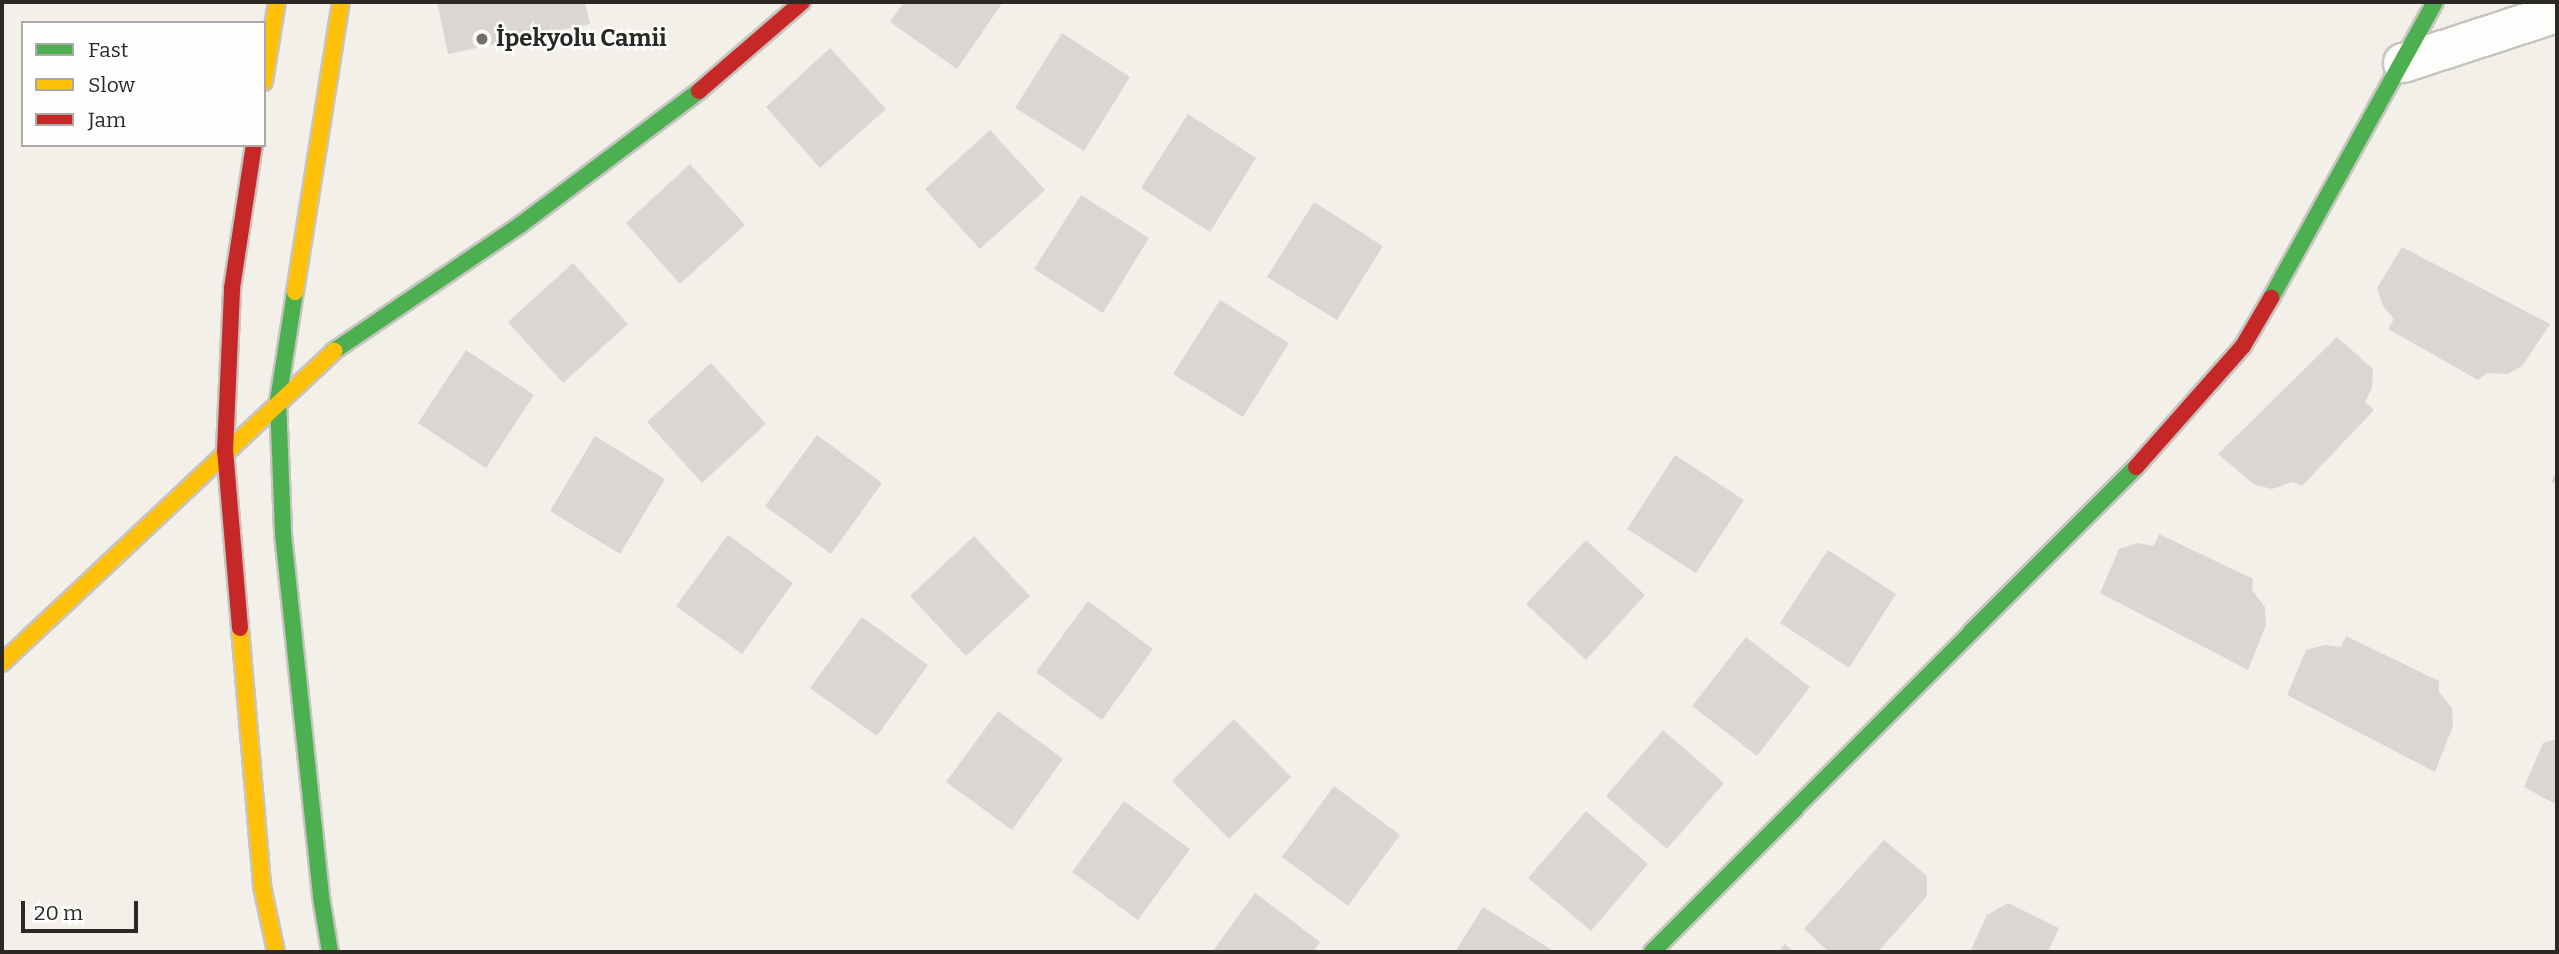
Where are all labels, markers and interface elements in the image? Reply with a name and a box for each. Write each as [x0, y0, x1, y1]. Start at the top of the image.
legend [21, 21, 266, 147]
place label: İpekyolu Camii [496, 25, 667, 53]
marker: İpekyolu Camii [474, 31, 490, 47]
text: Fast [88, 37, 128, 63]
text: Slow [88, 72, 135, 98]
text: Jam [88, 107, 126, 133]
scale bar [24, 888, 142, 932]
text: 20 m [34, 900, 83, 926]

